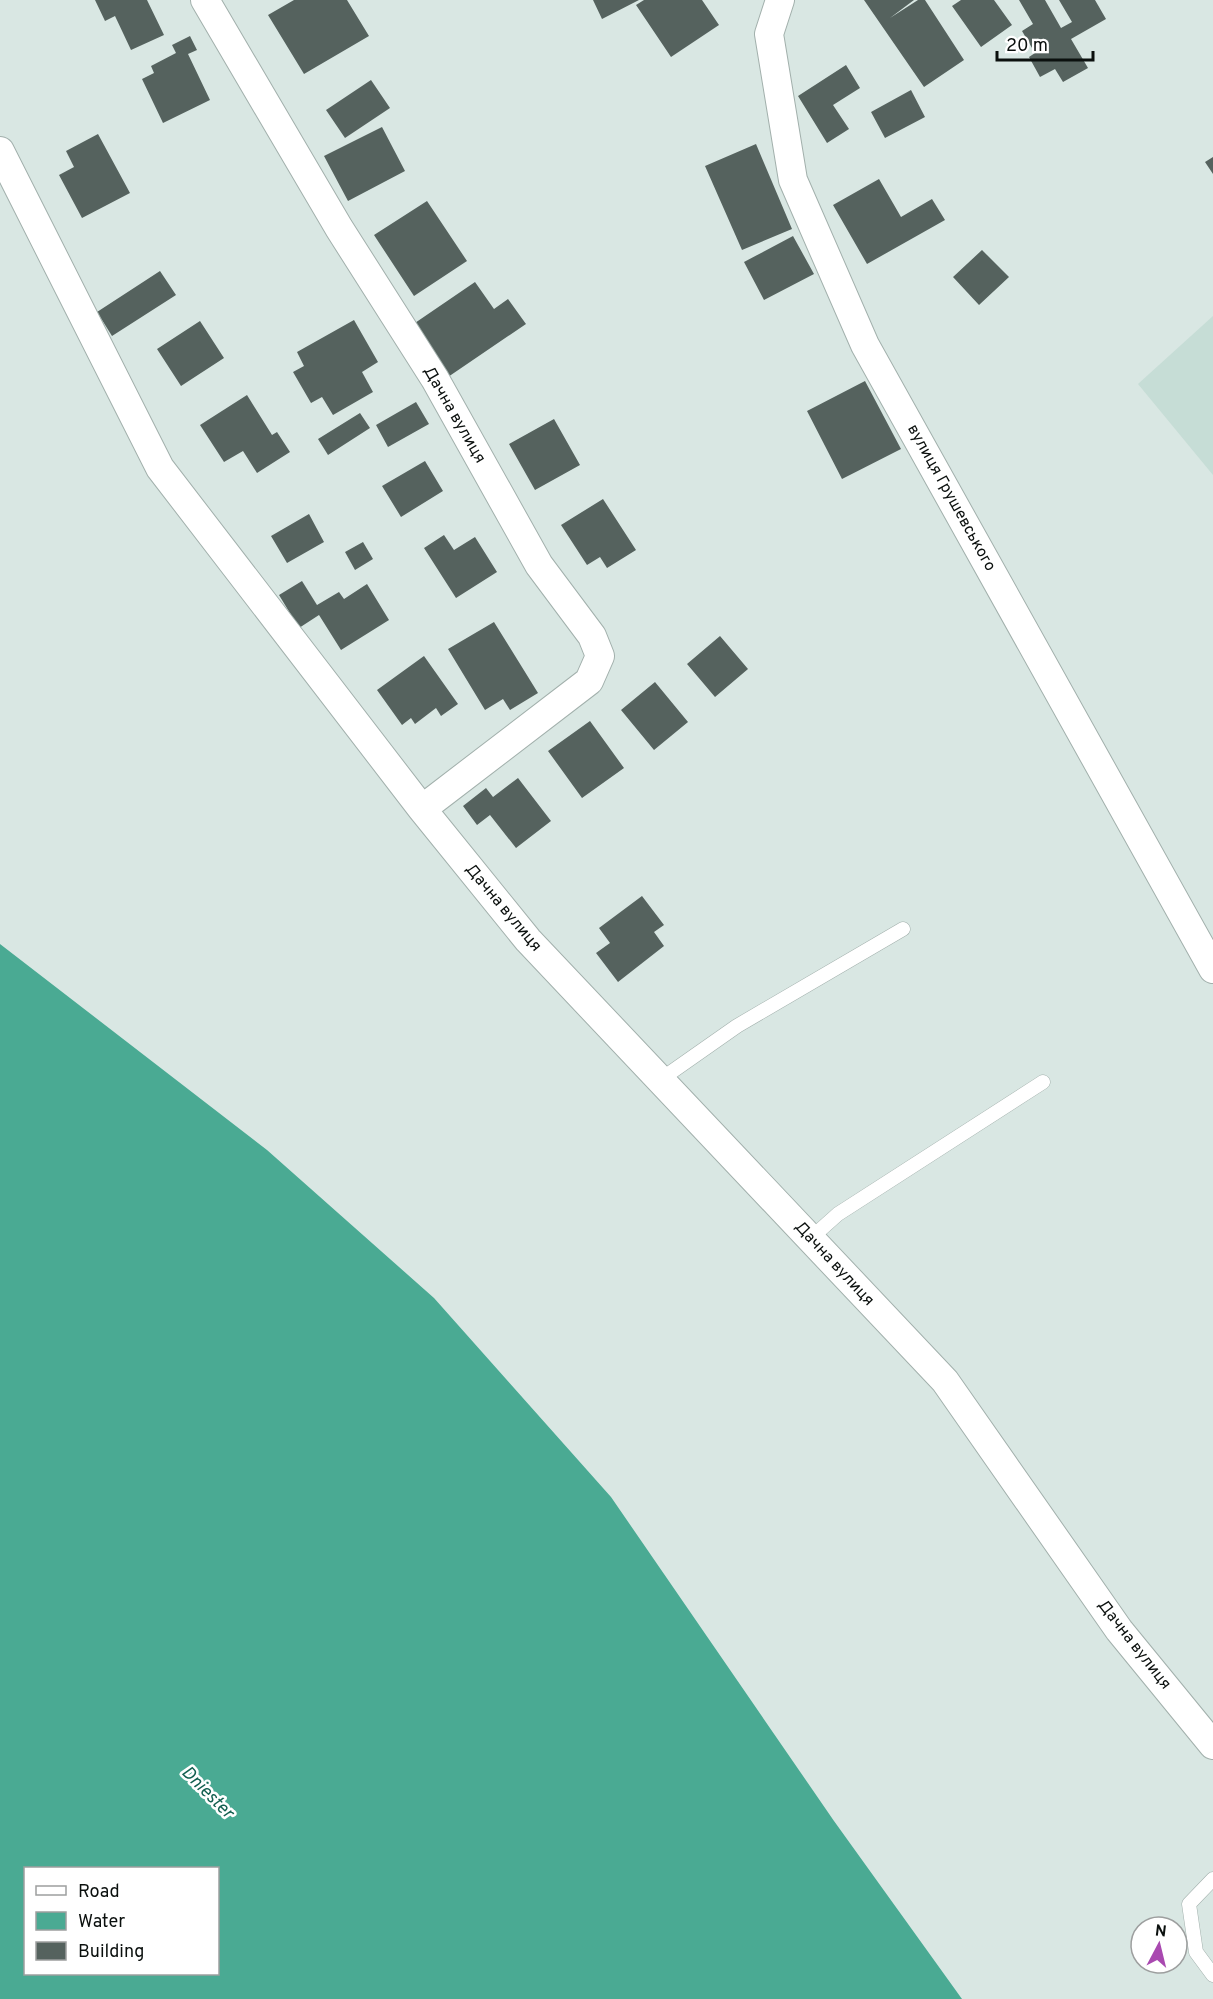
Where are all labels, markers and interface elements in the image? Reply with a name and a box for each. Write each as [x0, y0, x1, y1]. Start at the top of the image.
scale bar [997, 24, 1093, 62]
text: 20 m [1006, 35, 1048, 58]
street label: Дачна вулиця [418, 363, 490, 467]
street label: вулиця Грушевського [902, 421, 1000, 575]
street label: Дачна вулиця [461, 860, 545, 956]
street label: Дачна вулиця [790, 1218, 878, 1310]
street label: Дачна вулиця [1093, 1596, 1175, 1694]
water label: Dniester [176, 1762, 240, 1826]
legend [24, 1867, 219, 1975]
text: Road [78, 1881, 120, 1904]
text: Water [78, 1911, 125, 1934]
north arrow [1129, 1915, 1189, 1975]
text: N [1154, 1921, 1168, 1943]
text: Building [78, 1941, 144, 1964]

